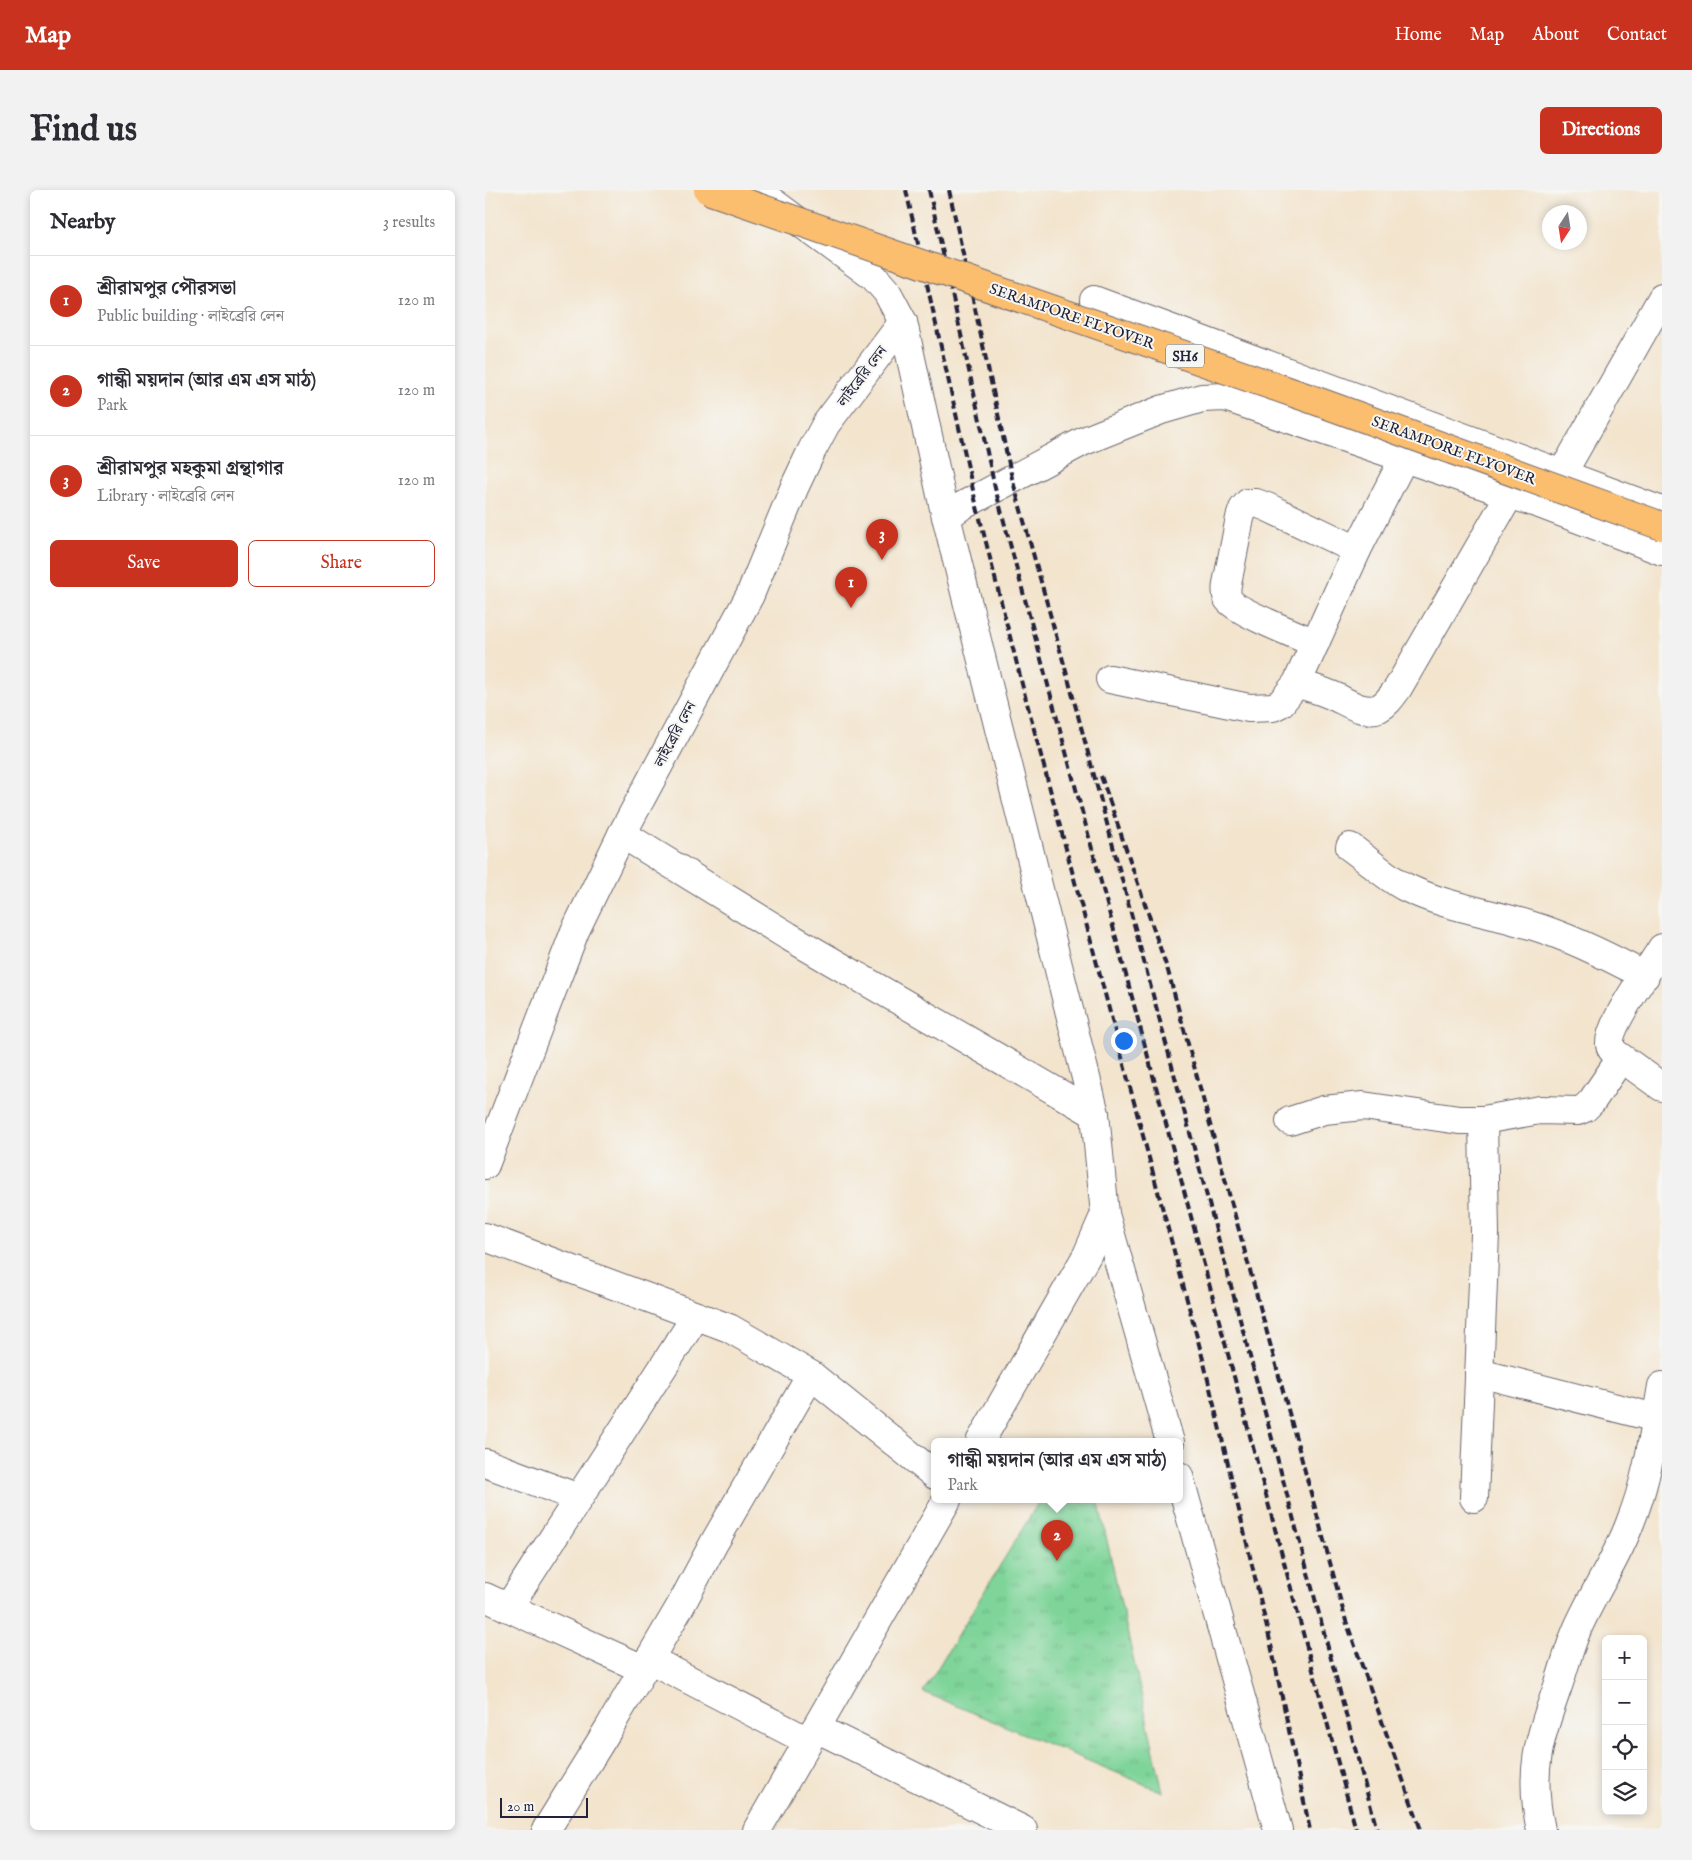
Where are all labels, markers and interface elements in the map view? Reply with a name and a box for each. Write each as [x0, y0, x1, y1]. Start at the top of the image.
text: Map [25, 20, 71, 51]
text: Home [1395, 24, 1442, 47]
text: Map [1470, 24, 1504, 47]
text: About [1532, 24, 1579, 47]
text: Contact [1607, 24, 1667, 47]
button: Directions [1540, 107, 1662, 154]
text: Find us [30, 108, 137, 153]
north arrow [1542, 205, 1587, 250]
text: Nearby [50, 209, 115, 236]
text: 3 results [383, 213, 435, 233]
text: শ্রীরামপুর পৌরসভা [97, 277, 236, 301]
street label: SERAMPORE FLYOVER [987, 279, 1157, 354]
text: 1 [63, 291, 69, 311]
text: 120 m [398, 291, 435, 311]
text: Public building · লাইব্রেরি লেন [97, 307, 284, 327]
street label: লাইব্রেরি লেন [833, 341, 892, 411]
road number: SH6 [1166, 344, 1204, 368]
text: গান্ধী ময়দান (আর এম এস মাঠ) [97, 369, 316, 393]
text: 2 [62, 381, 70, 401]
text: 120 m [398, 381, 435, 401]
text: Park [97, 396, 127, 416]
street label: SERAMPORE FLYOVER [1369, 412, 1539, 489]
text: শ্রীরামপুর মহকুমা গ্ৰন্থাগার [97, 457, 284, 481]
text: 3 [63, 471, 69, 491]
text: 120 m [398, 471, 435, 491]
text: Library · লাইব্রেরি লেন [97, 487, 234, 507]
pin: 3 [866, 519, 898, 560]
button: Save [50, 540, 238, 587]
button: Share [248, 540, 435, 587]
pin: 1 [835, 567, 867, 608]
street label: লাইব্রেরি লেন [650, 697, 701, 771]
your location [1111, 1028, 1137, 1054]
popup [931, 1438, 1183, 1503]
text: গান্ধী ময়দান (আর এম এস মাঠ) [947, 1449, 1167, 1473]
text: Park [947, 1476, 978, 1496]
pin: 2 [1041, 1520, 1073, 1561]
map controls [1602, 1635, 1647, 1815]
button: + [1602, 1635, 1647, 1680]
button: − [1602, 1680, 1647, 1725]
button: locate [1602, 1725, 1647, 1770]
button: layers [1602, 1770, 1647, 1815]
scale bar [500, 1795, 587, 1818]
text: 20 m [507, 1798, 534, 1816]

